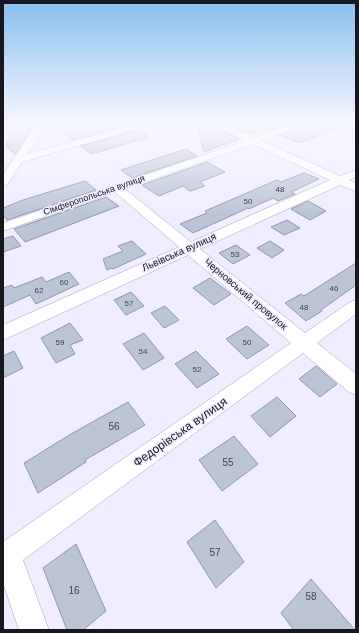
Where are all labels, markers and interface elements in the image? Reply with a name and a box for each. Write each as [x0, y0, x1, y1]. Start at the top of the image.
street label: Сімферопольська вулиця [42, 173, 146, 217]
house number: 48 [276, 185, 285, 194]
house number: 50 [244, 197, 253, 206]
street label: Львівська вулиця [140, 231, 218, 273]
house number: 53 [231, 250, 240, 259]
street label: Черновський провулок [202, 256, 290, 332]
house number: 60 [60, 278, 69, 287]
house number: 46 [330, 284, 339, 293]
house number: 62 [35, 286, 44, 295]
house number: 57 [125, 299, 134, 308]
house number: 48 [300, 303, 309, 312]
house number: 59 [56, 338, 65, 347]
house number: 50 [243, 338, 252, 347]
house number: 54 [139, 347, 148, 356]
house number: 52 [193, 365, 202, 374]
street label: Федорівська вулиця [130, 394, 230, 470]
house number: 56 [108, 421, 120, 432]
house number: 55 [222, 457, 234, 468]
house number: 57 [209, 547, 221, 558]
house number: 16 [68, 585, 80, 596]
house number: 58 [305, 591, 317, 602]

